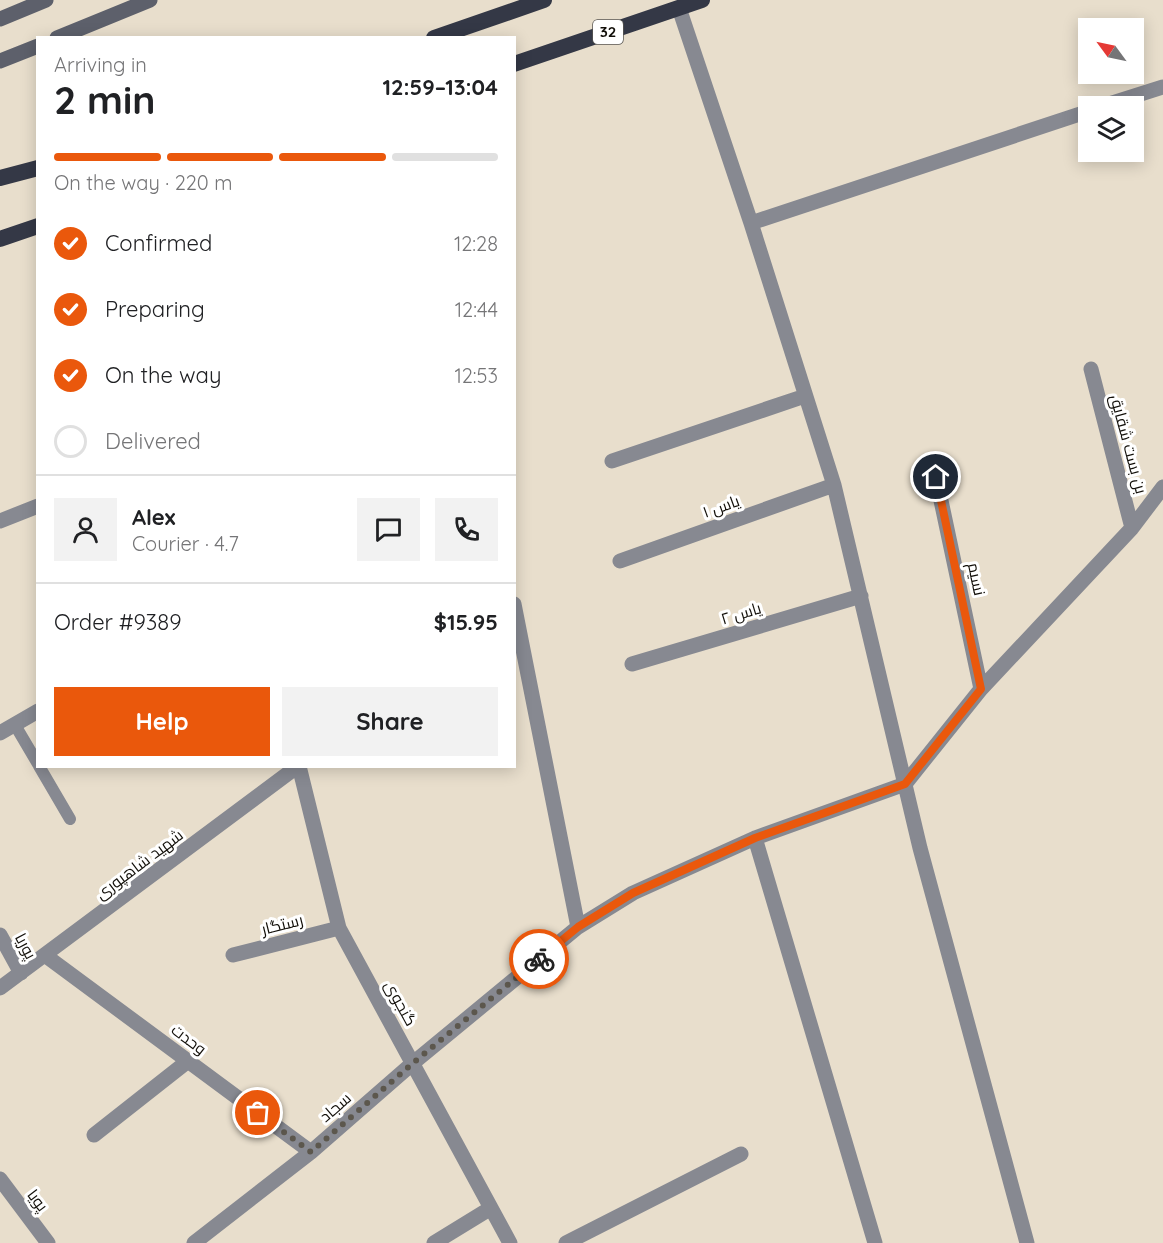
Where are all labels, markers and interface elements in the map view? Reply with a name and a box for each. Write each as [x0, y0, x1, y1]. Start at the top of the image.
north arrow [1078, 18, 1144, 84]
map controls [1078, 18, 1144, 162]
road number: 32 [593, 20, 623, 44]
text: Arriving in [54, 52, 147, 77]
text: 12:59–13:04 [382, 73, 498, 101]
text: 2 min [54, 75, 156, 124]
button: layers [1078, 96, 1144, 162]
text: On the way · 220 m [54, 170, 232, 195]
icon: check [54, 227, 87, 260]
text: Confirmed [105, 229, 212, 257]
text: 12:28 [454, 231, 498, 256]
icon: check [54, 293, 87, 326]
text: Preparing [105, 295, 205, 323]
text: 12:44 [455, 297, 498, 322]
icon: check [54, 359, 87, 392]
text: On the way [105, 361, 221, 389]
text: 12:53 [454, 363, 498, 388]
street label: بن بست شقایق [1105, 392, 1152, 496]
text: Delivered [105, 427, 201, 455]
pin [910, 451, 961, 502]
icon: home [919, 460, 952, 493]
street label: یاس ۱ [700, 490, 743, 523]
button: person [54, 498, 117, 561]
button: chat [357, 498, 420, 561]
button: phone [435, 498, 498, 561]
text: Alex [132, 503, 175, 531]
text: Courier · 4.7 [132, 531, 239, 556]
street label: نسیم [962, 561, 990, 598]
street label: یاس ۲ [718, 597, 765, 630]
text: Order #9389 [54, 608, 181, 636]
text: $15.95 [434, 608, 498, 636]
button: Help [54, 687, 270, 756]
button: Share [282, 687, 498, 756]
street label: شهید شاهپوری [91, 825, 187, 904]
street label: رستگار [258, 909, 305, 939]
courier [509, 929, 569, 989]
street label: پوریا [9, 930, 41, 964]
icon: bike [523, 943, 556, 976]
street label: گنجوی [380, 977, 422, 1030]
street label: وحدت [167, 1019, 211, 1059]
pin [232, 1087, 283, 1138]
street label: سجاد [315, 1088, 355, 1126]
icon: bag [241, 1096, 274, 1129]
street label: پویا [22, 1185, 53, 1217]

